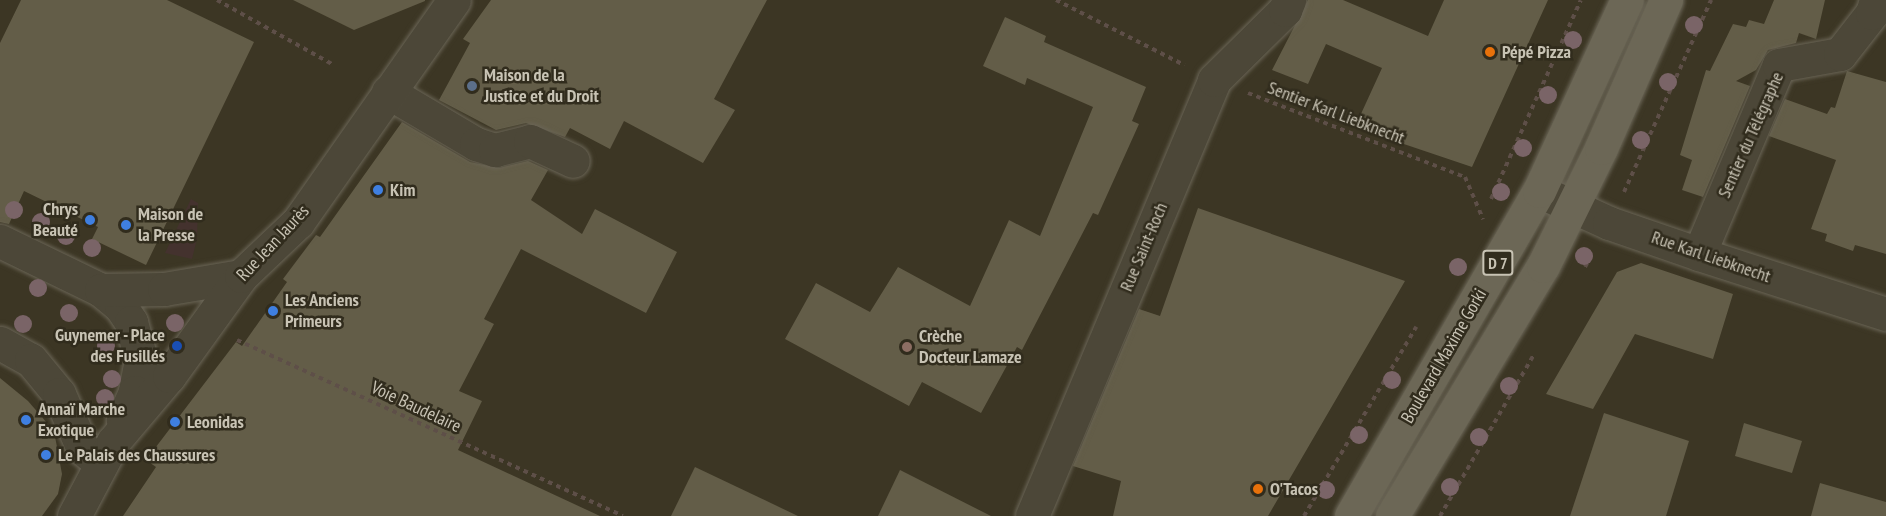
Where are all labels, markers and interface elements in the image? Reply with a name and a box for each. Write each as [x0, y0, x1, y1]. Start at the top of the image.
place label: Pépé Pizza [1502, 41, 1571, 63]
marker: Pépé Pizza [1483, 45, 1497, 59]
place label: Maison de la Justice et du Droit [484, 65, 599, 107]
street label: Sentier du Télégraphe [1713, 68, 1789, 202]
street label: Sentier Karl Liebknecht [1265, 77, 1407, 149]
marker: Maison de la Justice et du Droit [465, 79, 479, 93]
place label: Kim [390, 179, 415, 201]
marker: Kim [371, 183, 385, 197]
place label: Chrys Beauté [33, 199, 78, 242]
street label: Rue Saint-Roch [1116, 199, 1172, 295]
street label: Rue Jean Jaurès [232, 200, 314, 286]
place label: Maison de la Presse [138, 204, 203, 246]
marker: Chrys Beauté [83, 213, 97, 227]
marker: Maison de la Presse [119, 218, 133, 232]
street label: Rue Karl Liebknecht [1649, 227, 1773, 287]
road number: D 7 [1482, 250, 1514, 276]
street label: Boulevard Maxime Gorki [1397, 285, 1491, 427]
place label: Les Anciens Primeurs [285, 290, 359, 332]
marker: Les Anciens Primeurs [266, 304, 280, 318]
place label: Guynemer - Place des Fusillés [53, 325, 165, 368]
place label: Crèche Docteur Lamaze [919, 326, 1022, 368]
marker: Guynemer - Place des Fusillés [170, 339, 184, 353]
marker: Crèche Docteur Lamaze [900, 340, 914, 354]
street label: Voie Baudelaire [368, 377, 464, 437]
place label: Annaï Marche Exotique [38, 399, 125, 442]
place label: Leonidas [187, 411, 244, 433]
marker: Annaï Marche Exotique [19, 413, 33, 427]
marker: Leonidas [168, 415, 182, 429]
place label: Le Palais des Chaussures [58, 444, 215, 466]
marker: Le Palais des Chaussures [39, 448, 53, 462]
place label: O'Tacos [1270, 478, 1318, 500]
marker: O'Tacos [1251, 482, 1265, 496]

